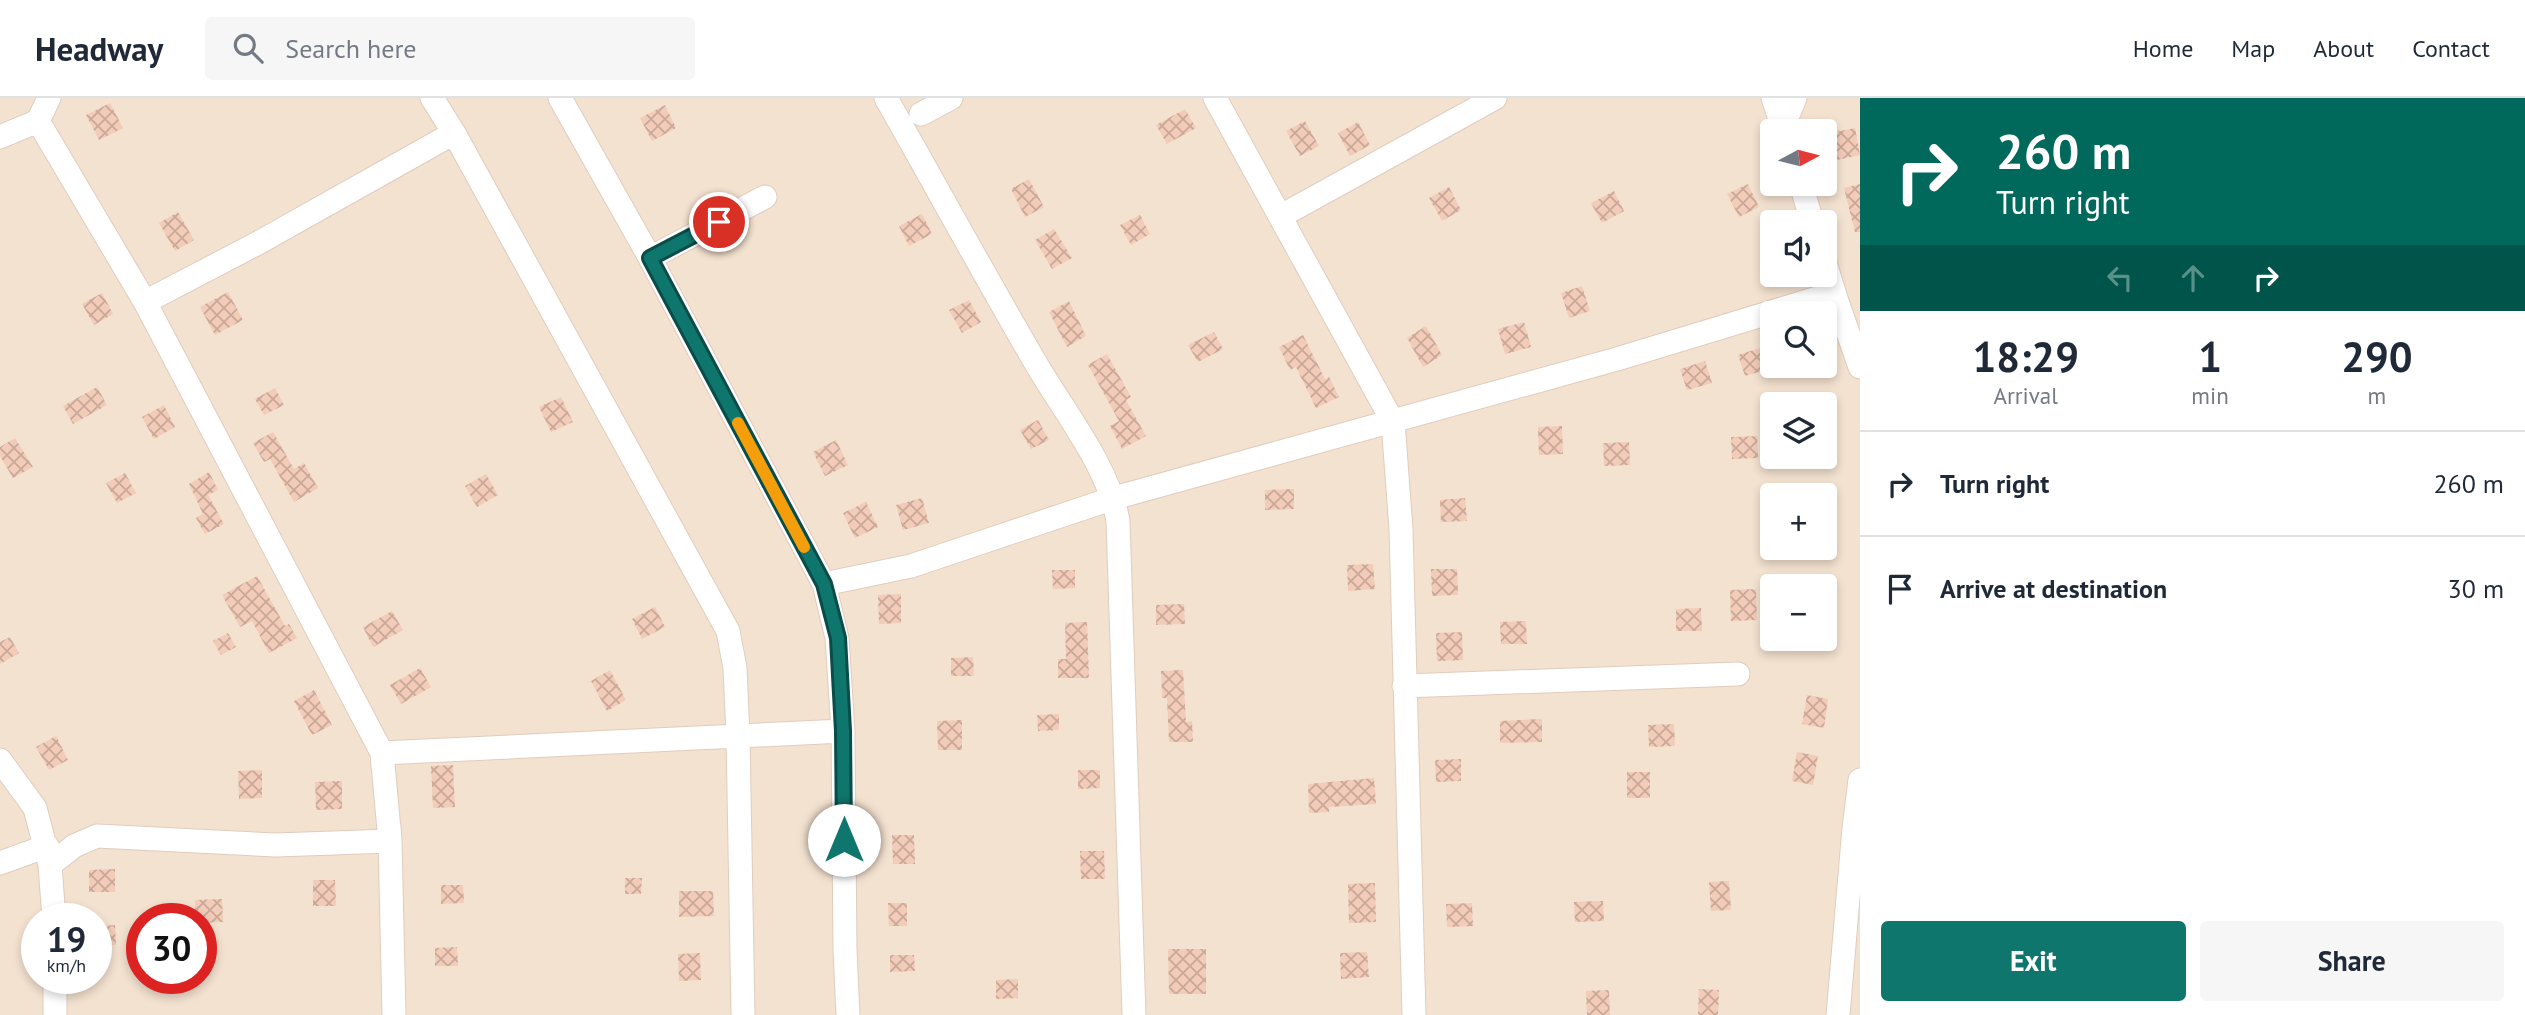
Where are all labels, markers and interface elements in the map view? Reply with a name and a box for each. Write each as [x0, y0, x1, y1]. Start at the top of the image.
search box [205, 17, 695, 80]
text: Headway [35, 27, 163, 70]
icon: search [229, 29, 267, 67]
text: Search here [285, 32, 416, 65]
text: Home [2133, 33, 2193, 64]
text: Map [2231, 33, 2275, 64]
text: About [2313, 33, 2374, 64]
text: Contact [2412, 33, 2490, 64]
north arrow [1760, 119, 1838, 196]
map controls [1760, 119, 1837, 651]
text: 260 m [1996, 119, 2131, 183]
icon: right [1881, 126, 1972, 217]
text: Turn right [1996, 181, 2130, 223]
pin [689, 192, 749, 252]
icon: arrive [700, 203, 738, 241]
button: sound [1760, 210, 1837, 287]
icon: left [2101, 259, 2139, 297]
icon: ahead [2174, 259, 2212, 297]
icon: right [2247, 259, 2285, 297]
button: search [1760, 301, 1837, 378]
text: 18:29 [1972, 329, 2079, 384]
text: 1 [2198, 329, 2222, 384]
text: 290 [2341, 329, 2413, 384]
text: Arrival [1993, 381, 2058, 410]
text: min [2191, 381, 2229, 410]
text: m [2368, 381, 2386, 410]
button: layers [1760, 392, 1837, 469]
icon: right [1881, 465, 1919, 503]
text: Turn right [1940, 467, 2049, 500]
text: 260 m [2433, 467, 2504, 500]
button: + [1760, 483, 1837, 560]
icon: arrive [1881, 570, 1919, 608]
text: Arrive at destination [1940, 572, 2167, 605]
text: 30 m [2448, 572, 2504, 605]
button: − [1760, 574, 1837, 651]
position arrow [807, 803, 881, 877]
speed limit sign: 30 [126, 903, 217, 994]
text: 19 [47, 916, 86, 962]
button: Exit [1881, 921, 2186, 1001]
button: Share [2200, 921, 2504, 1001]
text: km/h [47, 954, 86, 977]

